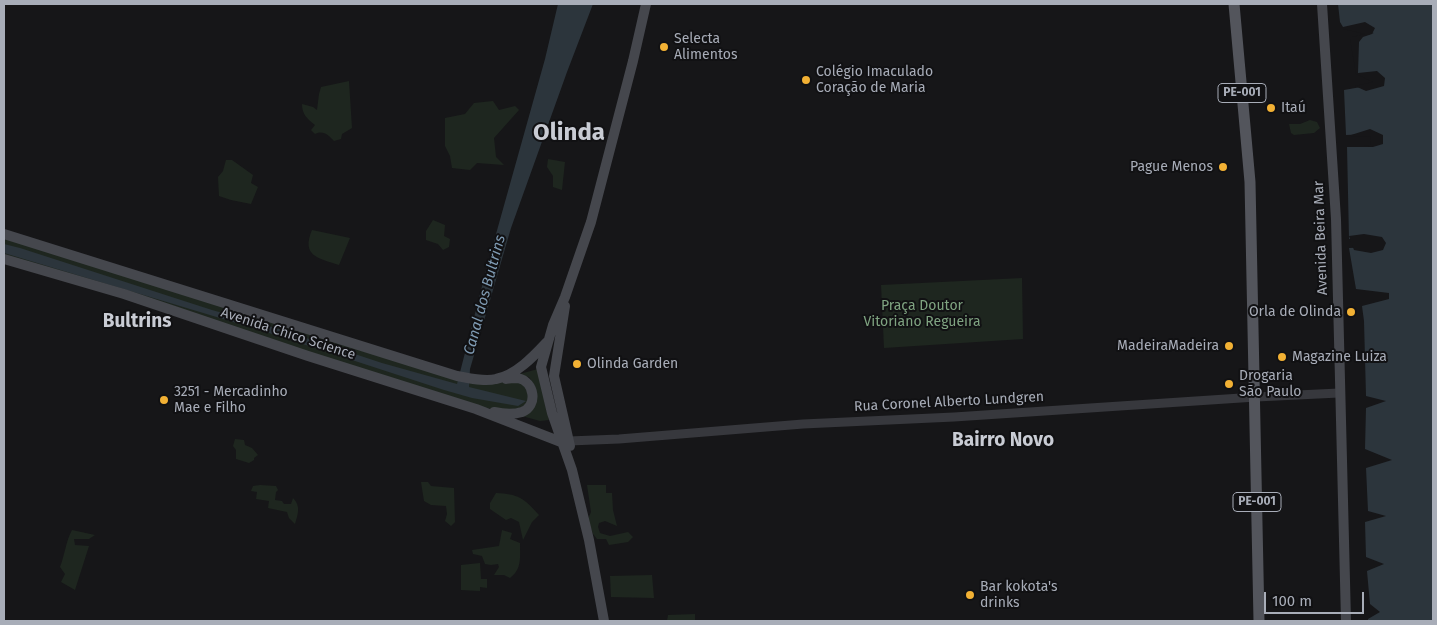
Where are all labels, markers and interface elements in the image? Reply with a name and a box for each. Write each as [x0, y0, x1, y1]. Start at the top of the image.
place label: Selecta Alimentos [674, 31, 737, 64]
marker: Selecta Alimentos [658, 41, 670, 53]
place label: Colégio Imaculado Coração de Maria [816, 64, 933, 96]
marker: Colégio Imaculado Coração de Maria [800, 74, 812, 86]
road number: PE-001 [1218, 84, 1266, 102]
place label: Itaú [1281, 100, 1306, 116]
marker: Itaú [1265, 102, 1277, 114]
district label: Olinda [533, 119, 605, 147]
place label: Pague Menos [1130, 159, 1213, 175]
marker: Pague Menos [1217, 161, 1229, 173]
street label: Avenida Beira Mar [1311, 180, 1331, 296]
water label: Canal dos Bultrins [460, 233, 510, 357]
park label: Praça Doutor Vitoriano Regueira [863, 298, 981, 331]
street label: Avenida Chico Science [219, 304, 357, 364]
place label: Orla de Olinda [1249, 304, 1341, 320]
marker: Orla de Olinda [1345, 306, 1357, 318]
district label: Bultrins [103, 311, 171, 333]
place label: MadeiraMadeira [1117, 338, 1219, 354]
marker: MadeiraMadeira [1223, 340, 1235, 352]
place label: Magazine Luiza [1292, 349, 1387, 365]
marker: Magazine Luiza [1276, 351, 1288, 363]
place label: Olinda Garden [587, 356, 678, 372]
marker: Olinda Garden [571, 358, 583, 370]
place label: Drogaria São Paulo [1239, 368, 1301, 401]
marker: Drogaria São Paulo [1223, 378, 1235, 390]
place label: 3251 - Mercadinho Mae e Filho [174, 384, 288, 417]
street label: Rua Coronel Alberto Lundgren [854, 389, 1044, 415]
marker: 3251 - Mercadinho Mae e Filho [158, 394, 170, 406]
district label: Bairro Novo [952, 430, 1054, 452]
road number: PE-001 [1233, 492, 1281, 512]
place label: Bar kokota's drinks [980, 579, 1058, 612]
scale bar [1267, 582, 1367, 614]
marker: Bar kokota's drinks [964, 589, 976, 601]
text: 100 m [1272, 592, 1312, 610]

